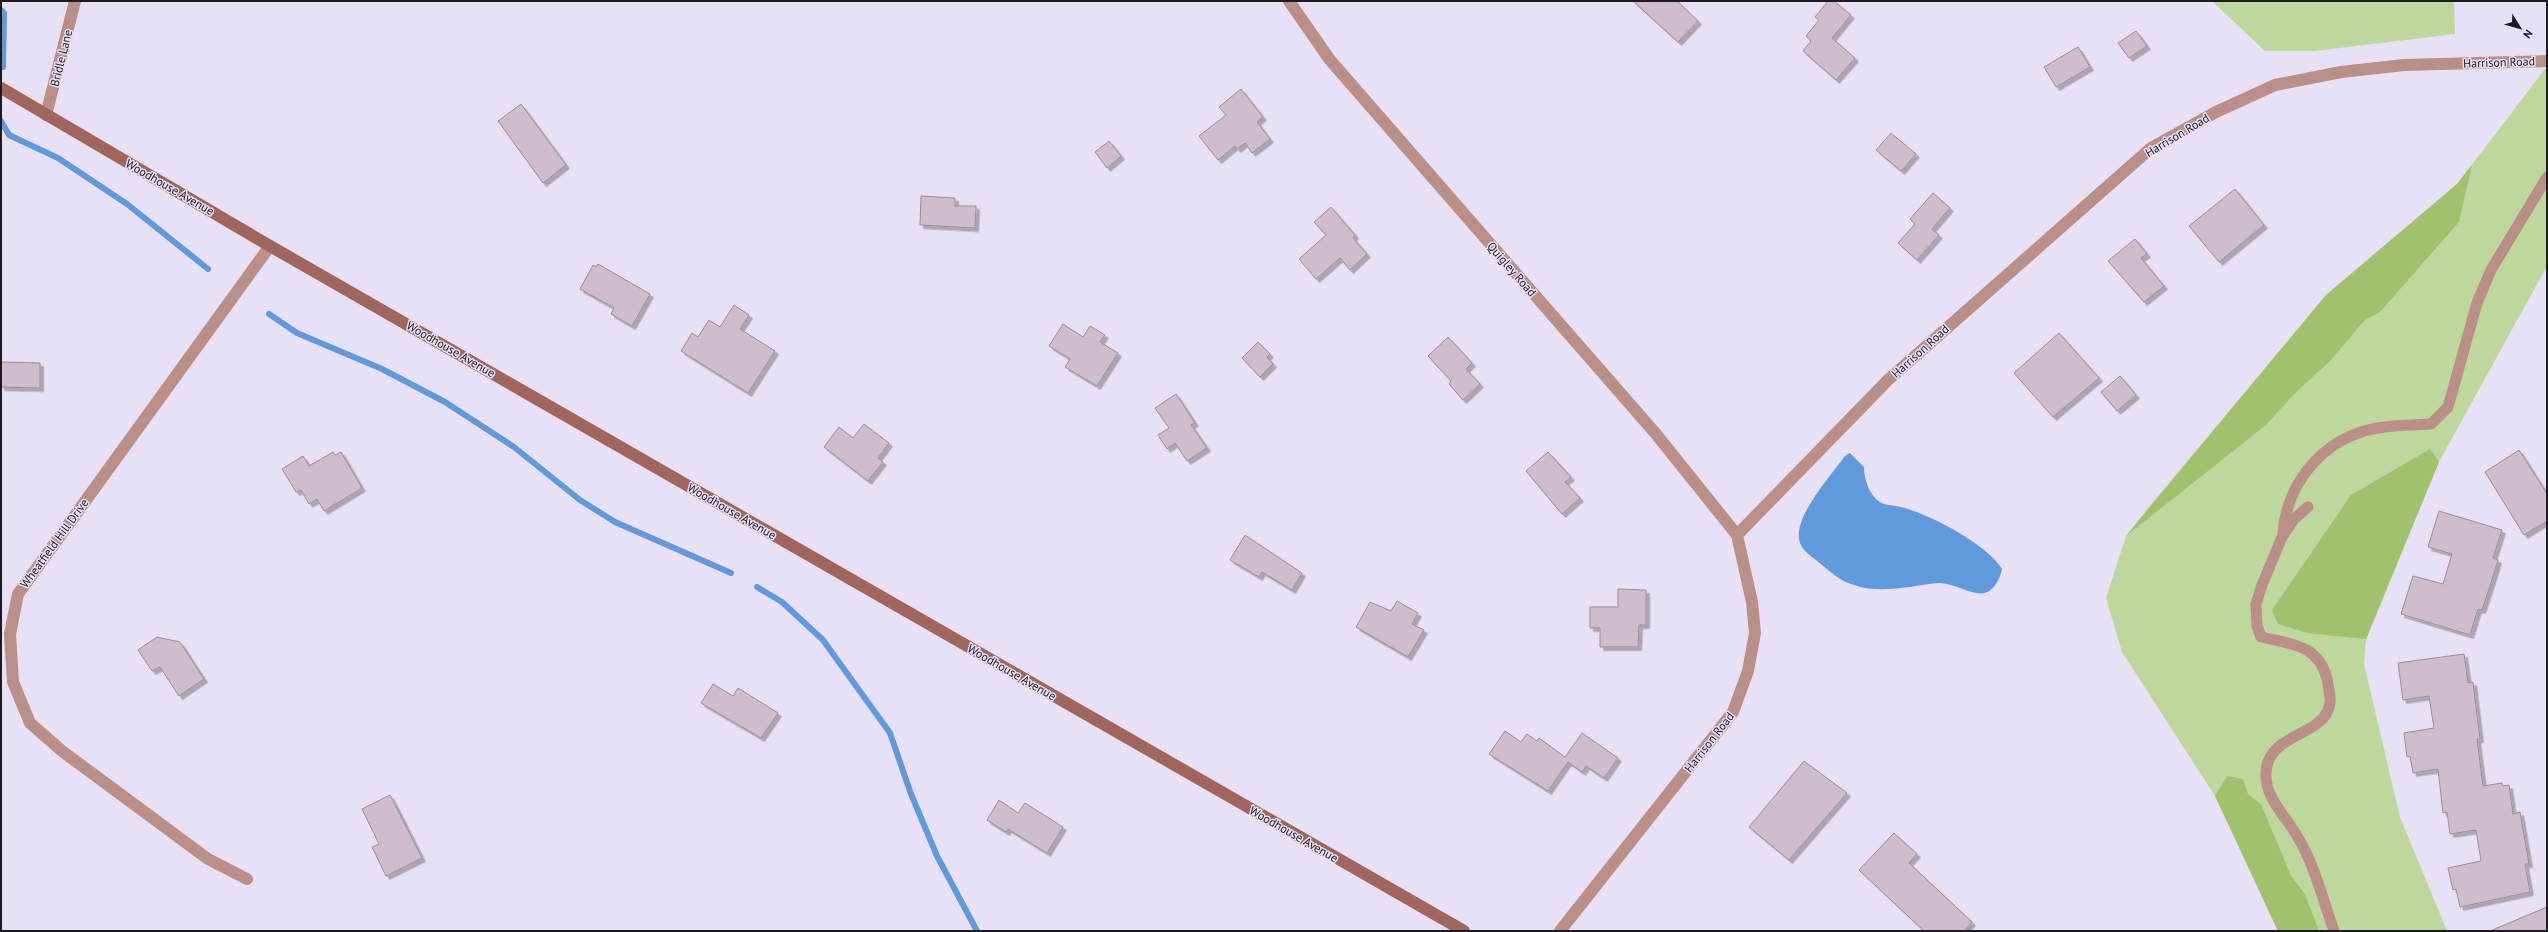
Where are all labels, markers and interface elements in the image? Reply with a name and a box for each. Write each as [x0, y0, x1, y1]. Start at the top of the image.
north arrow [2500, 8, 2540, 48]
text: N [2520, 27, 2536, 41]
street label: Bridle Lane [47, 28, 75, 88]
street label: Harrison Road [2463, 53, 2535, 71]
street label: Harrison Road [2142, 110, 2212, 160]
street label: Woodhouse Avenue [123, 156, 217, 218]
street label: Quigley Road [1484, 239, 1540, 299]
street label: Woodhouse Avenue [404, 318, 498, 380]
street label: Harrison Road [1888, 321, 1952, 381]
street label: Woodhouse Avenue [685, 480, 779, 542]
street label: Wheatfield Hill Drive [17, 495, 91, 591]
street label: Woodhouse Avenue [965, 641, 1059, 703]
street label: Harrison Road [1681, 709, 1737, 775]
street label: Woodhouse Avenue [1247, 803, 1341, 865]

